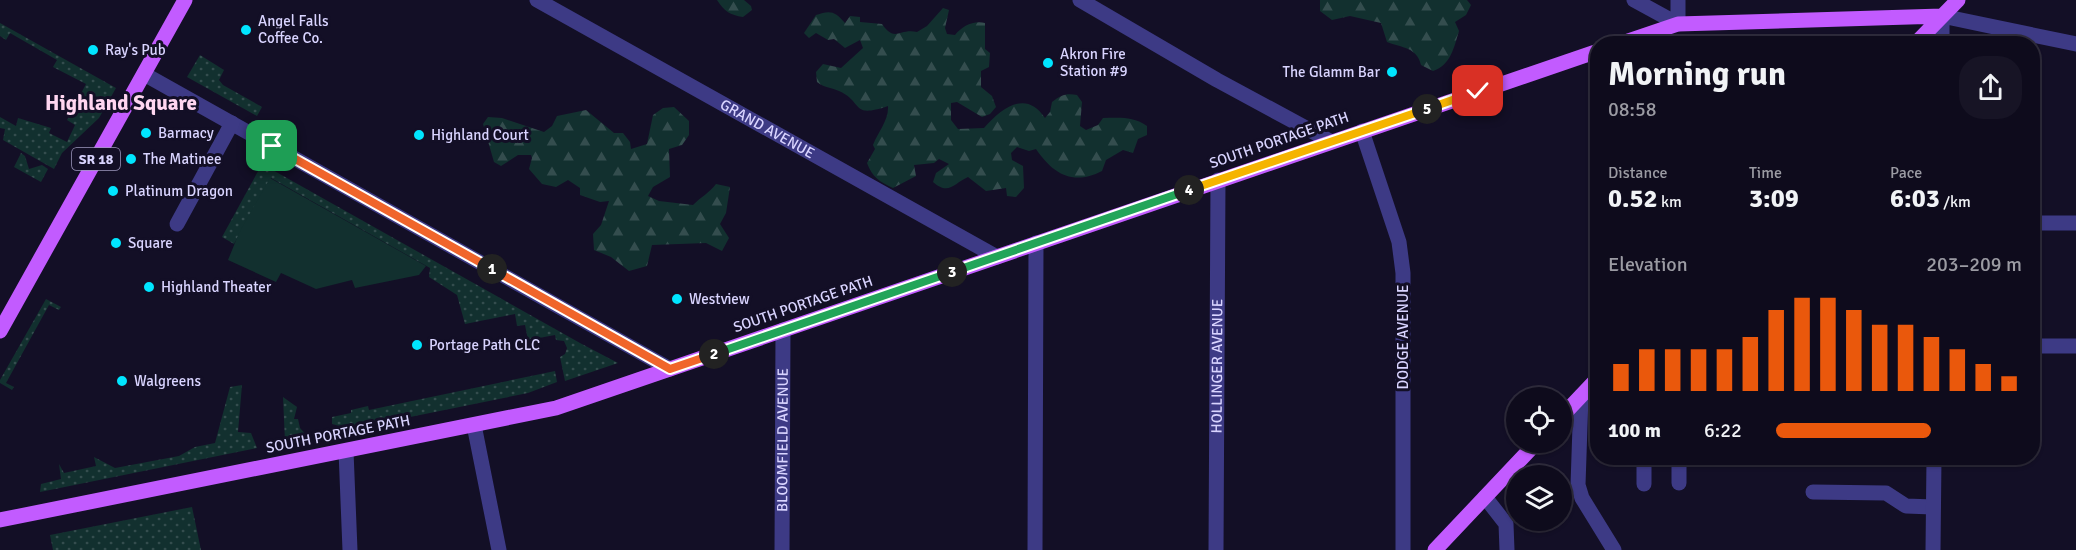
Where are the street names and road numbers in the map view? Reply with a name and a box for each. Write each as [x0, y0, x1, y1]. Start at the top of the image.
street label: GRAND AVENUE [717, 95, 818, 162]
street label: SOUTH PORTAGE PATH [1207, 108, 1351, 172]
road number: SR 18 [72, 148, 120, 170]
street label: SOUTH PORTAGE PATH [731, 272, 875, 336]
street label: DODGE AVENUE [1394, 285, 1412, 389]
street label: HOLLINGER AVENUE [1208, 299, 1226, 433]
street label: BLOOMFIELD AVENUE [773, 368, 792, 512]
street label: SOUTH PORTAGE PATH [264, 411, 412, 457]

